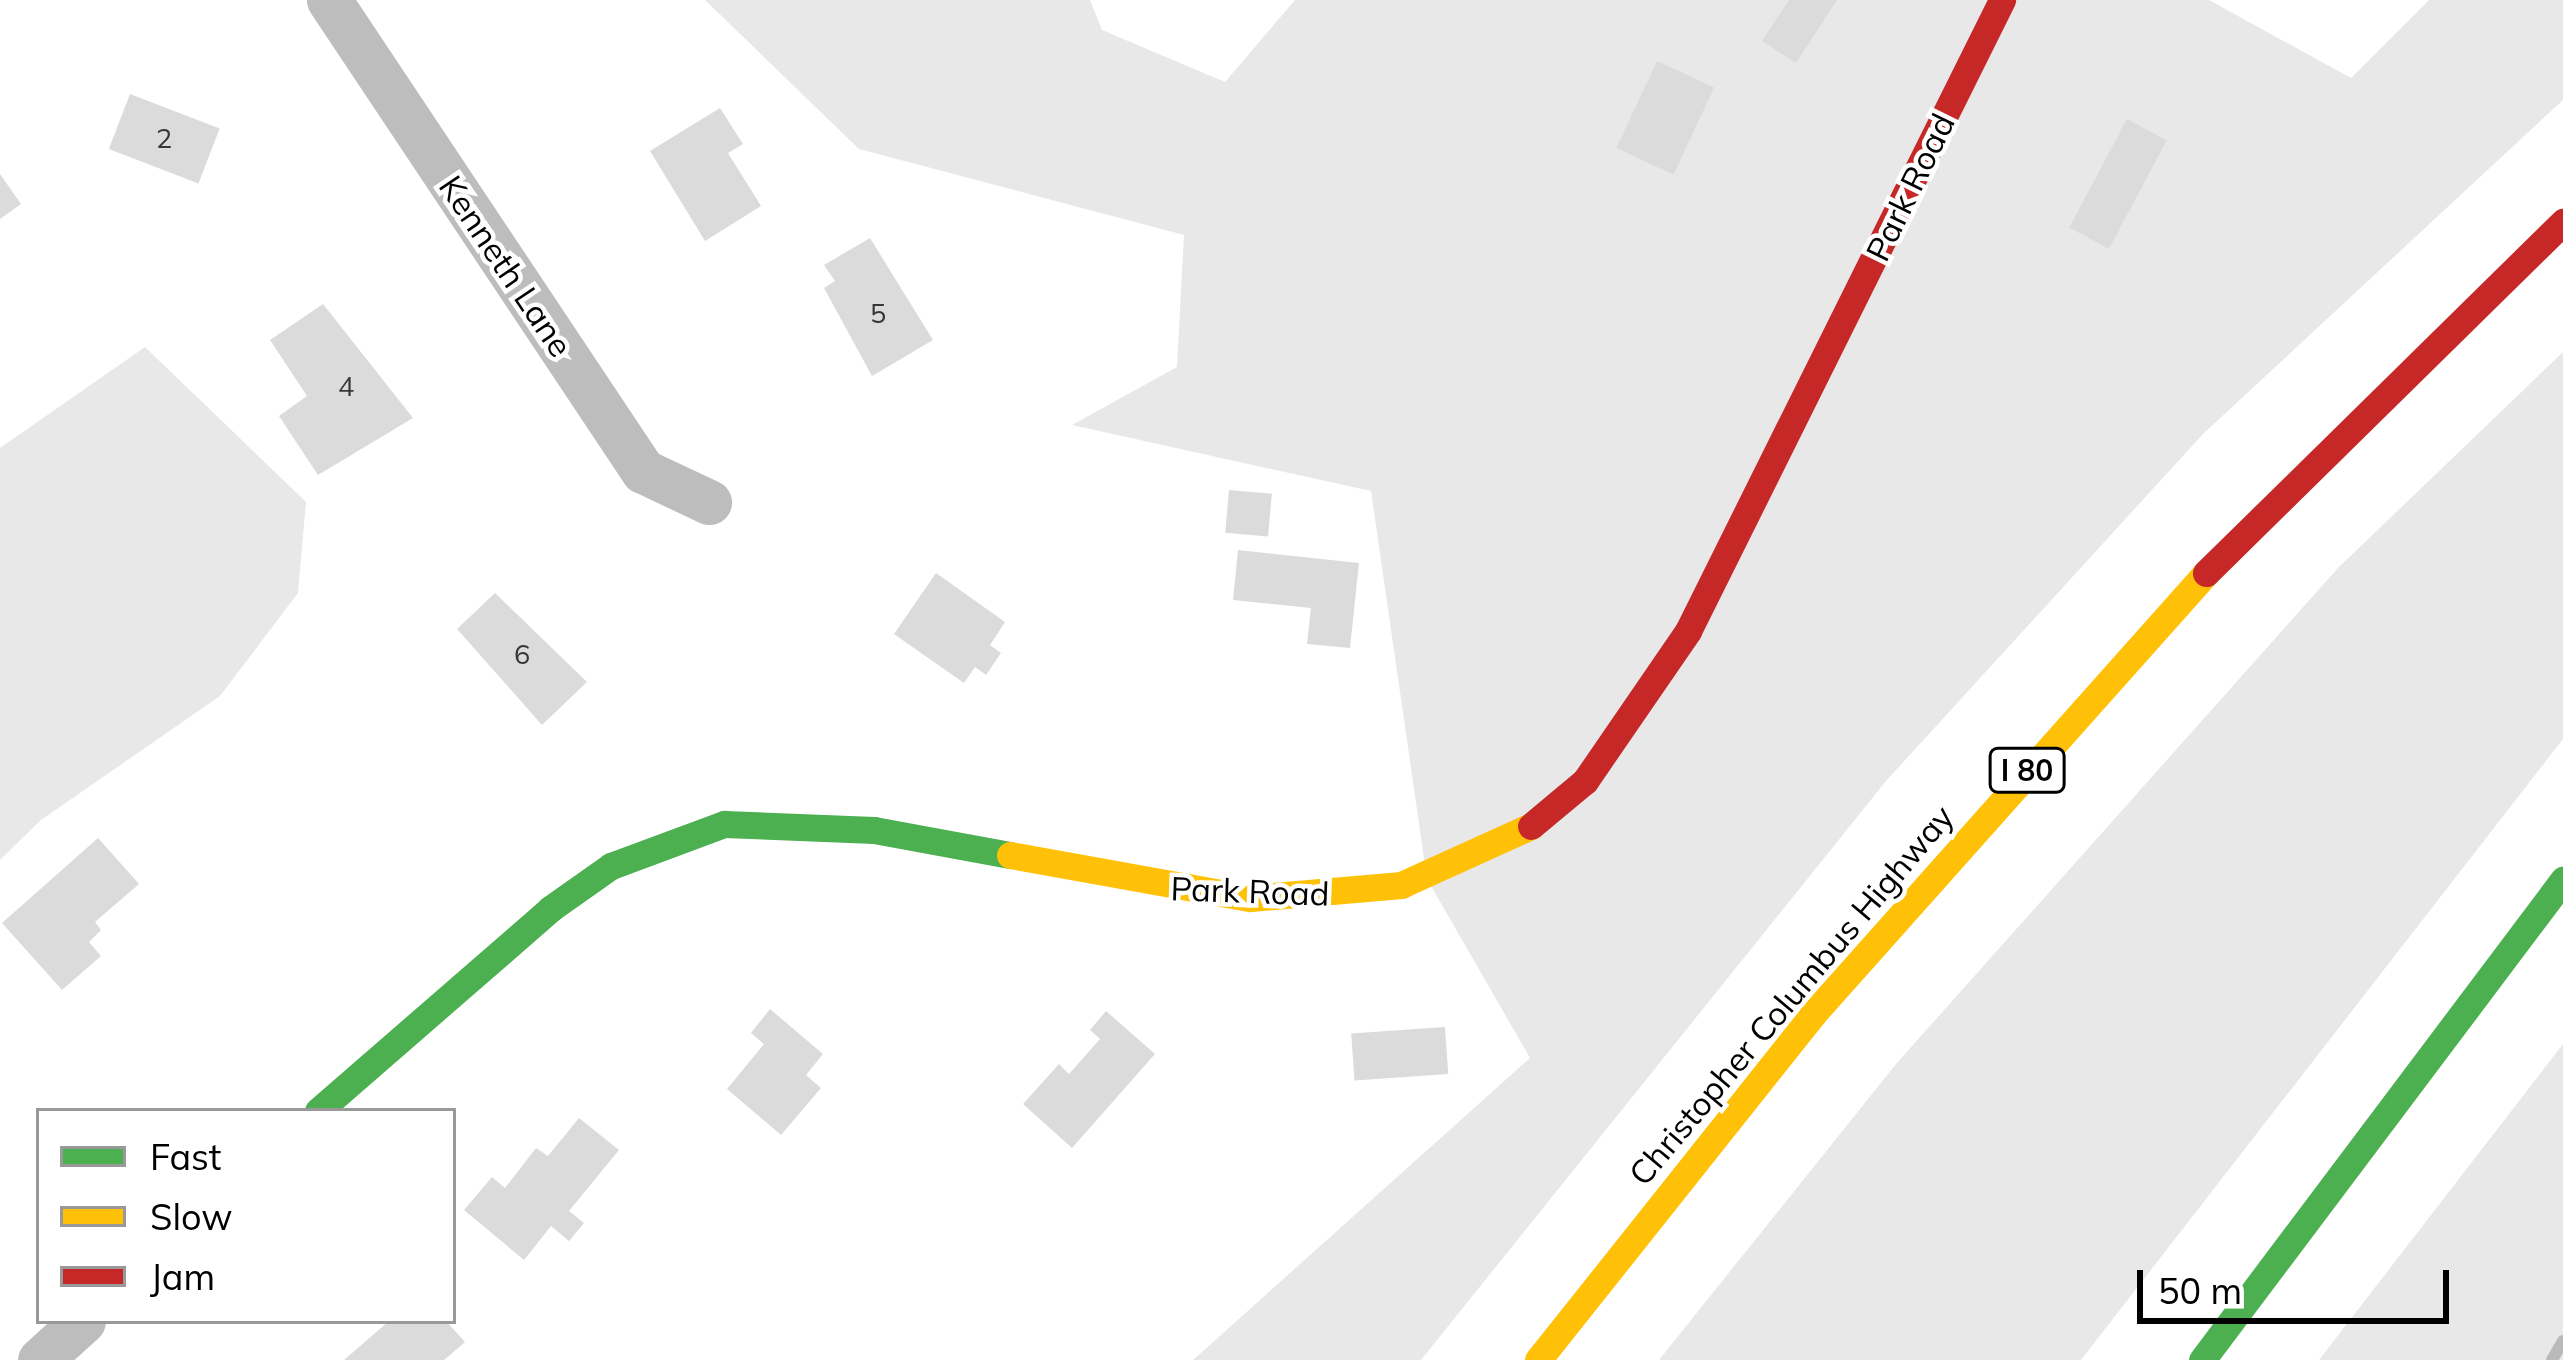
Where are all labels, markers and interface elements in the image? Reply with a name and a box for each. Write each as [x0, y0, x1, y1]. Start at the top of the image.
street label: Park Road [1857, 107, 1963, 267]
house number: 2 [156, 123, 172, 155]
street label: Kenneth Lane [431, 168, 581, 364]
house number: 5 [870, 298, 886, 330]
house number: 4 [338, 371, 354, 403]
house number: 6 [514, 639, 530, 671]
road number: I 80 [1988, 746, 2066, 794]
street label: Christopher Columbus Highway [1620, 797, 1962, 1193]
street label: Park Road [1170, 868, 1330, 914]
legend [36, 1108, 456, 1324]
text: Fast [150, 1134, 221, 1179]
text: Slow [150, 1194, 233, 1239]
scale bar [2143, 1246, 2455, 1320]
text: Jam [150, 1254, 215, 1299]
text: 50 m [2158, 1268, 2242, 1313]

